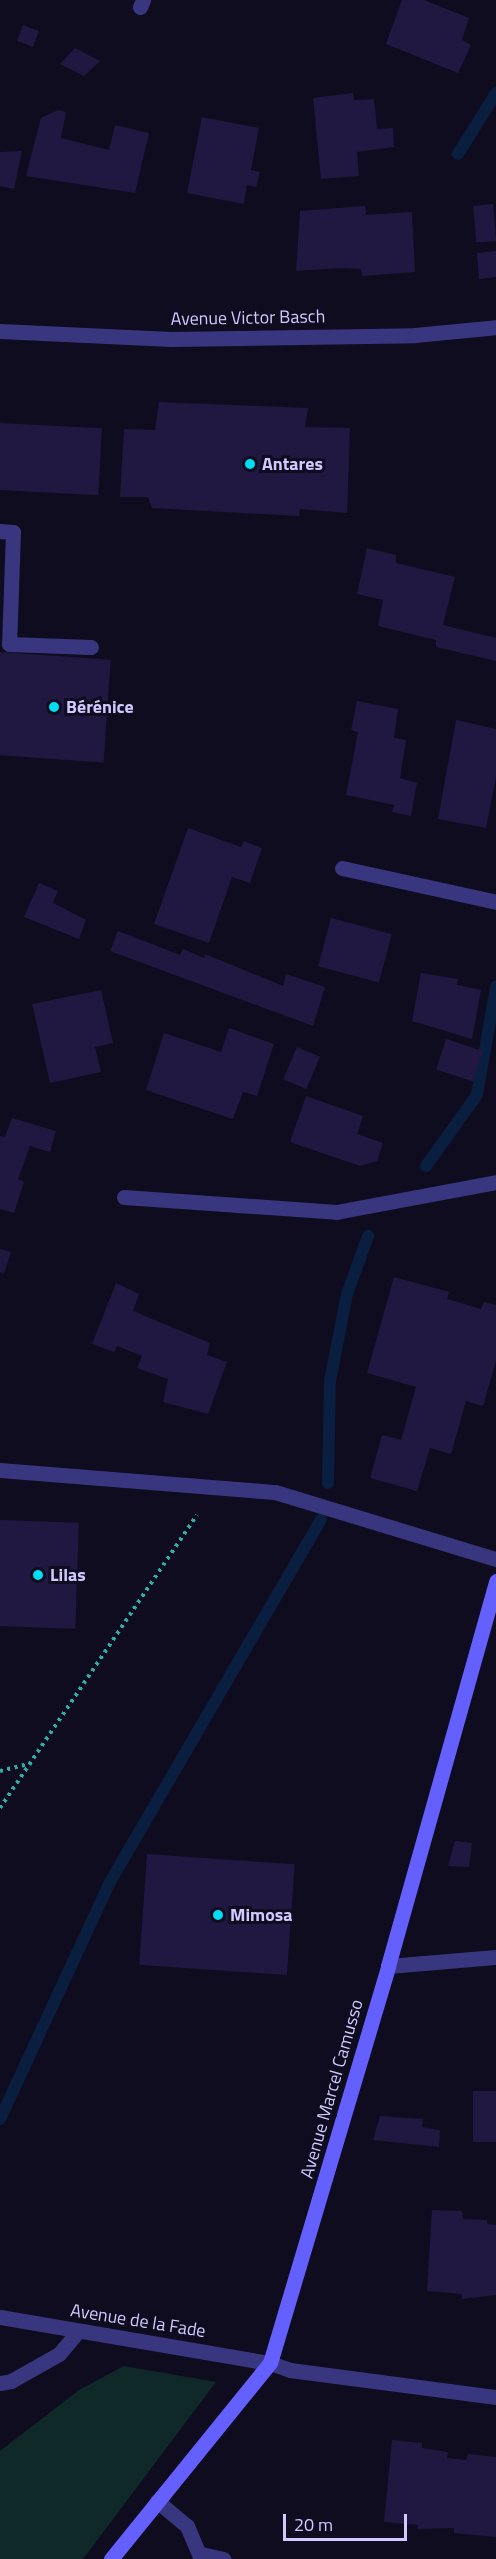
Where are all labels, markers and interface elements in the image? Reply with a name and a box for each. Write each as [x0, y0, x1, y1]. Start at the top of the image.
street label: Avenue Victor Basch [171, 306, 325, 330]
place label: Antares [262, 453, 323, 475]
marker: Antares [243, 457, 257, 471]
place label: Bérénice [66, 696, 134, 718]
marker: Bérénice [47, 700, 61, 714]
place label: Lilas [50, 1564, 86, 1586]
marker: Lilas [31, 1568, 45, 1582]
place label: Mimosa [230, 1904, 292, 1926]
marker: Mimosa [211, 1908, 225, 1922]
street label: Avenue Marcel Camusso [296, 1997, 368, 2181]
street label: Avenue de la Fade [69, 2300, 207, 2342]
scale bar [286, 2502, 410, 2540]
text: 20 m [294, 2511, 333, 2538]

